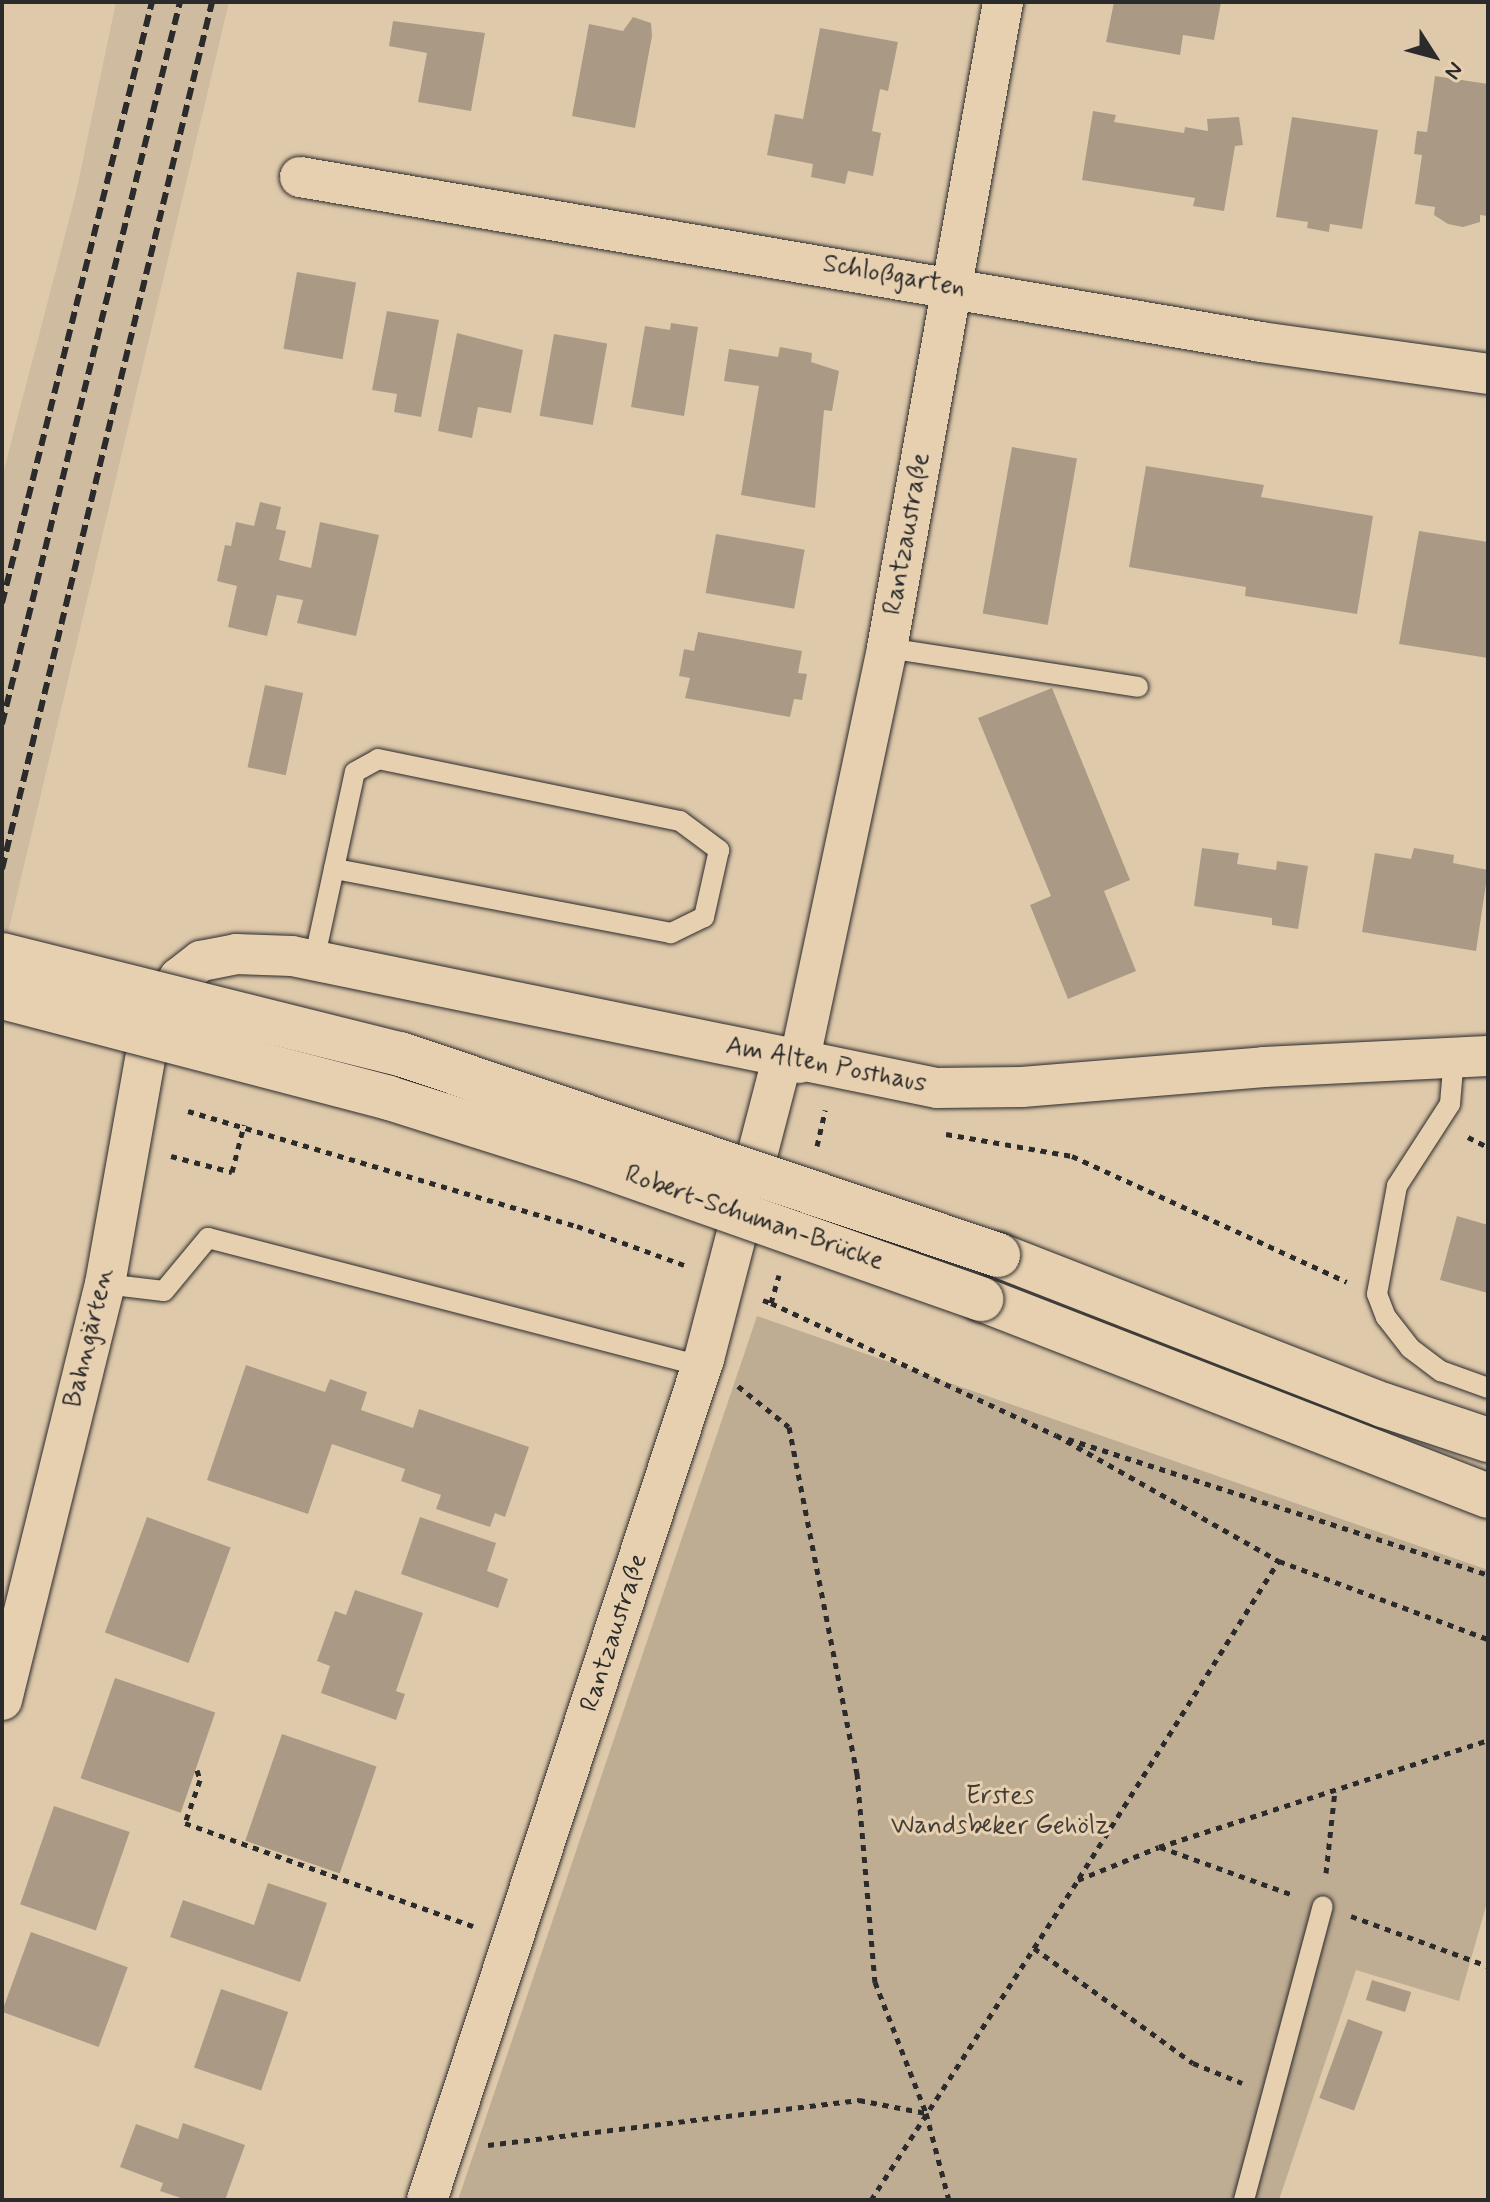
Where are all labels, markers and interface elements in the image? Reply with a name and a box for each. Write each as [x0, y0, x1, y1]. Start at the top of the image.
north arrow [1394, 16, 1474, 96]
text: N [1438, 56, 1469, 84]
street label: Schloßgarten [820, 249, 968, 305]
street label: Rantzaustraße [878, 450, 938, 618]
street label: Am Alten Posthaus [722, 1031, 930, 1101]
street label: Robert-Schuman-Brücke [620, 1160, 888, 1278]
street label: Bahngärten [59, 1265, 121, 1411]
street label: Rantzaustraße [575, 1550, 655, 1716]
park label: Erstes Wandsbeker Gehölz [890, 1781, 1110, 1842]

